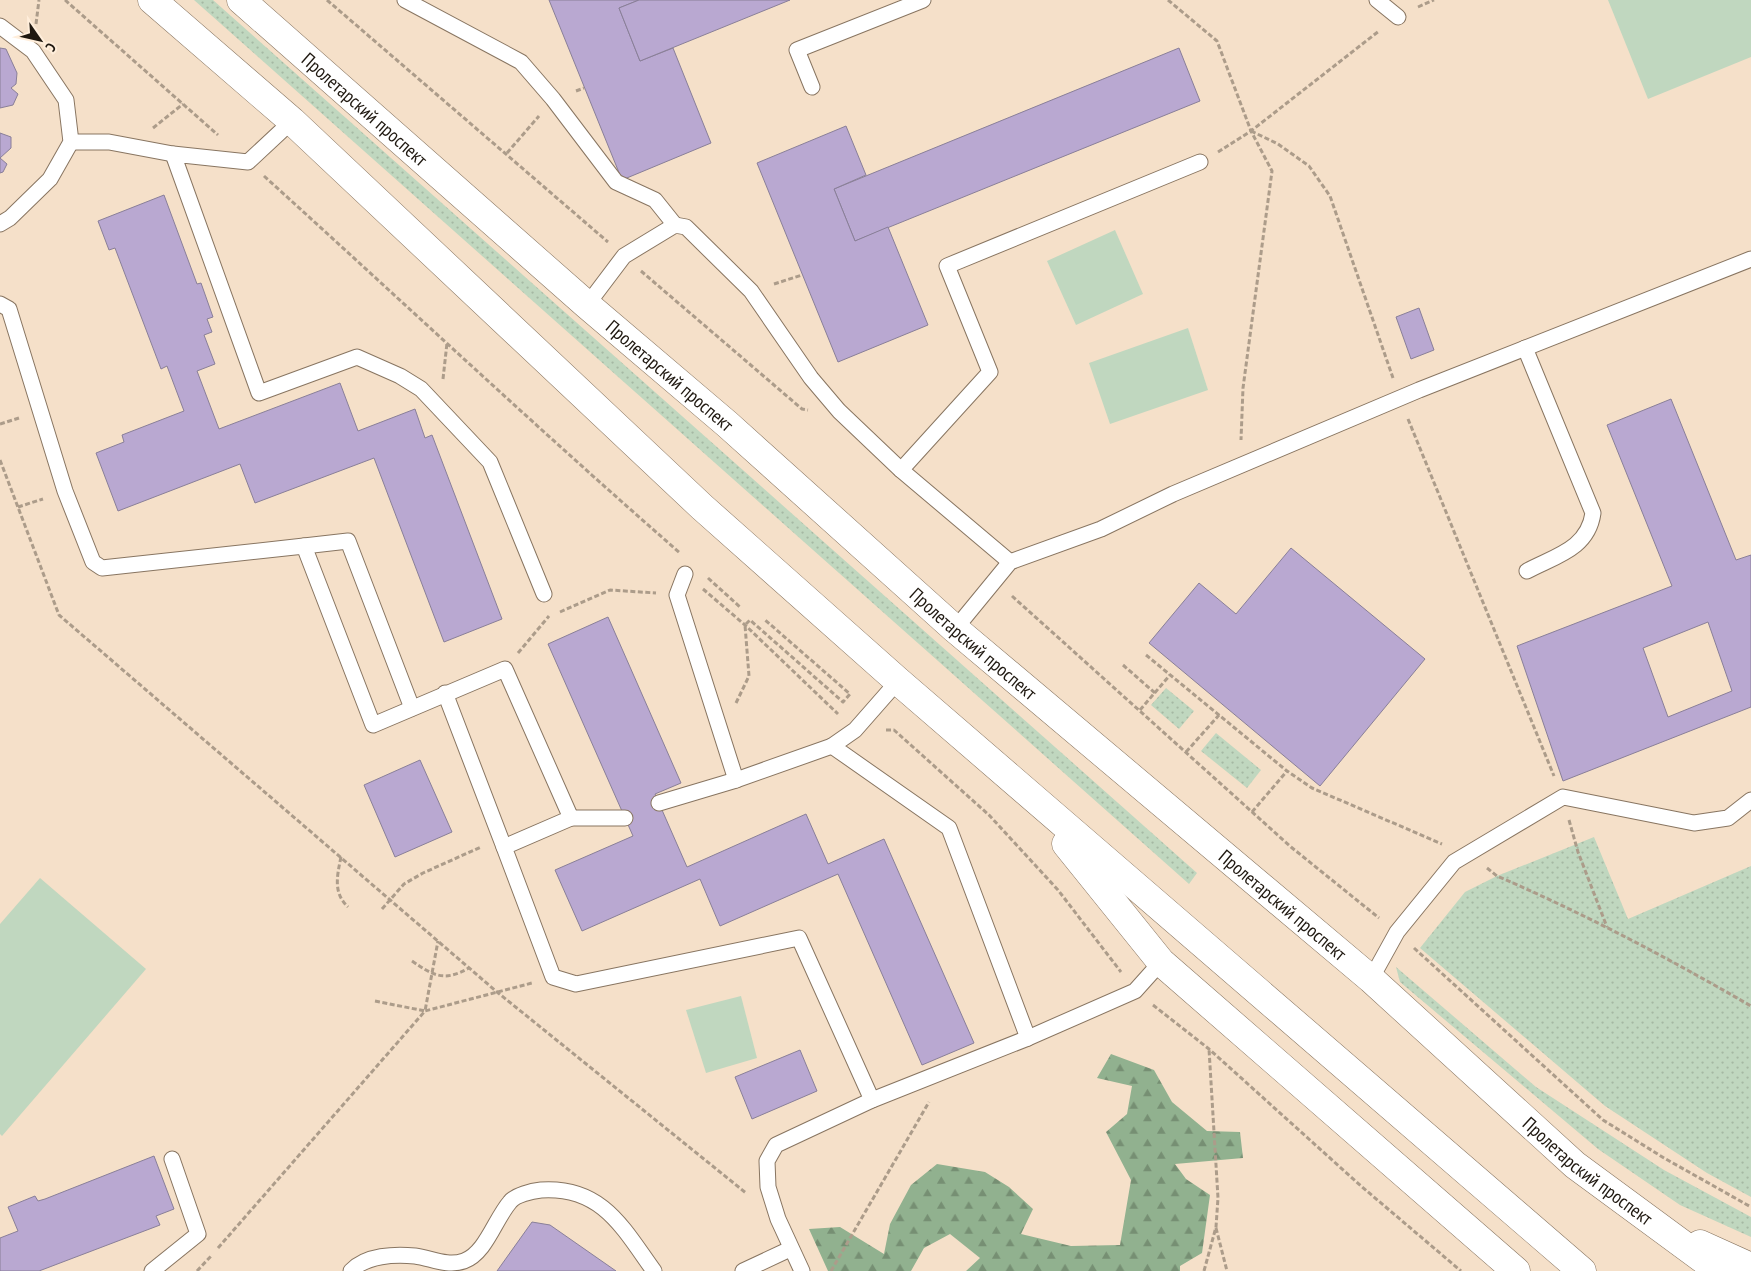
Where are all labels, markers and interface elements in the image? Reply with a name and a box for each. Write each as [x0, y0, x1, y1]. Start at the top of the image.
north arrow [15, 15, 65, 65]
text: С [41, 40, 60, 55]
street label: Пролетарский проспект [297, 47, 433, 172]
street label: Пролетарский проспект [601, 315, 739, 437]
street label: Пролетарский проспект [905, 582, 1042, 705]
street label: Пролетарский проспект [1214, 844, 1352, 966]
street label: Пролетарский проспект [1518, 1112, 1658, 1231]

